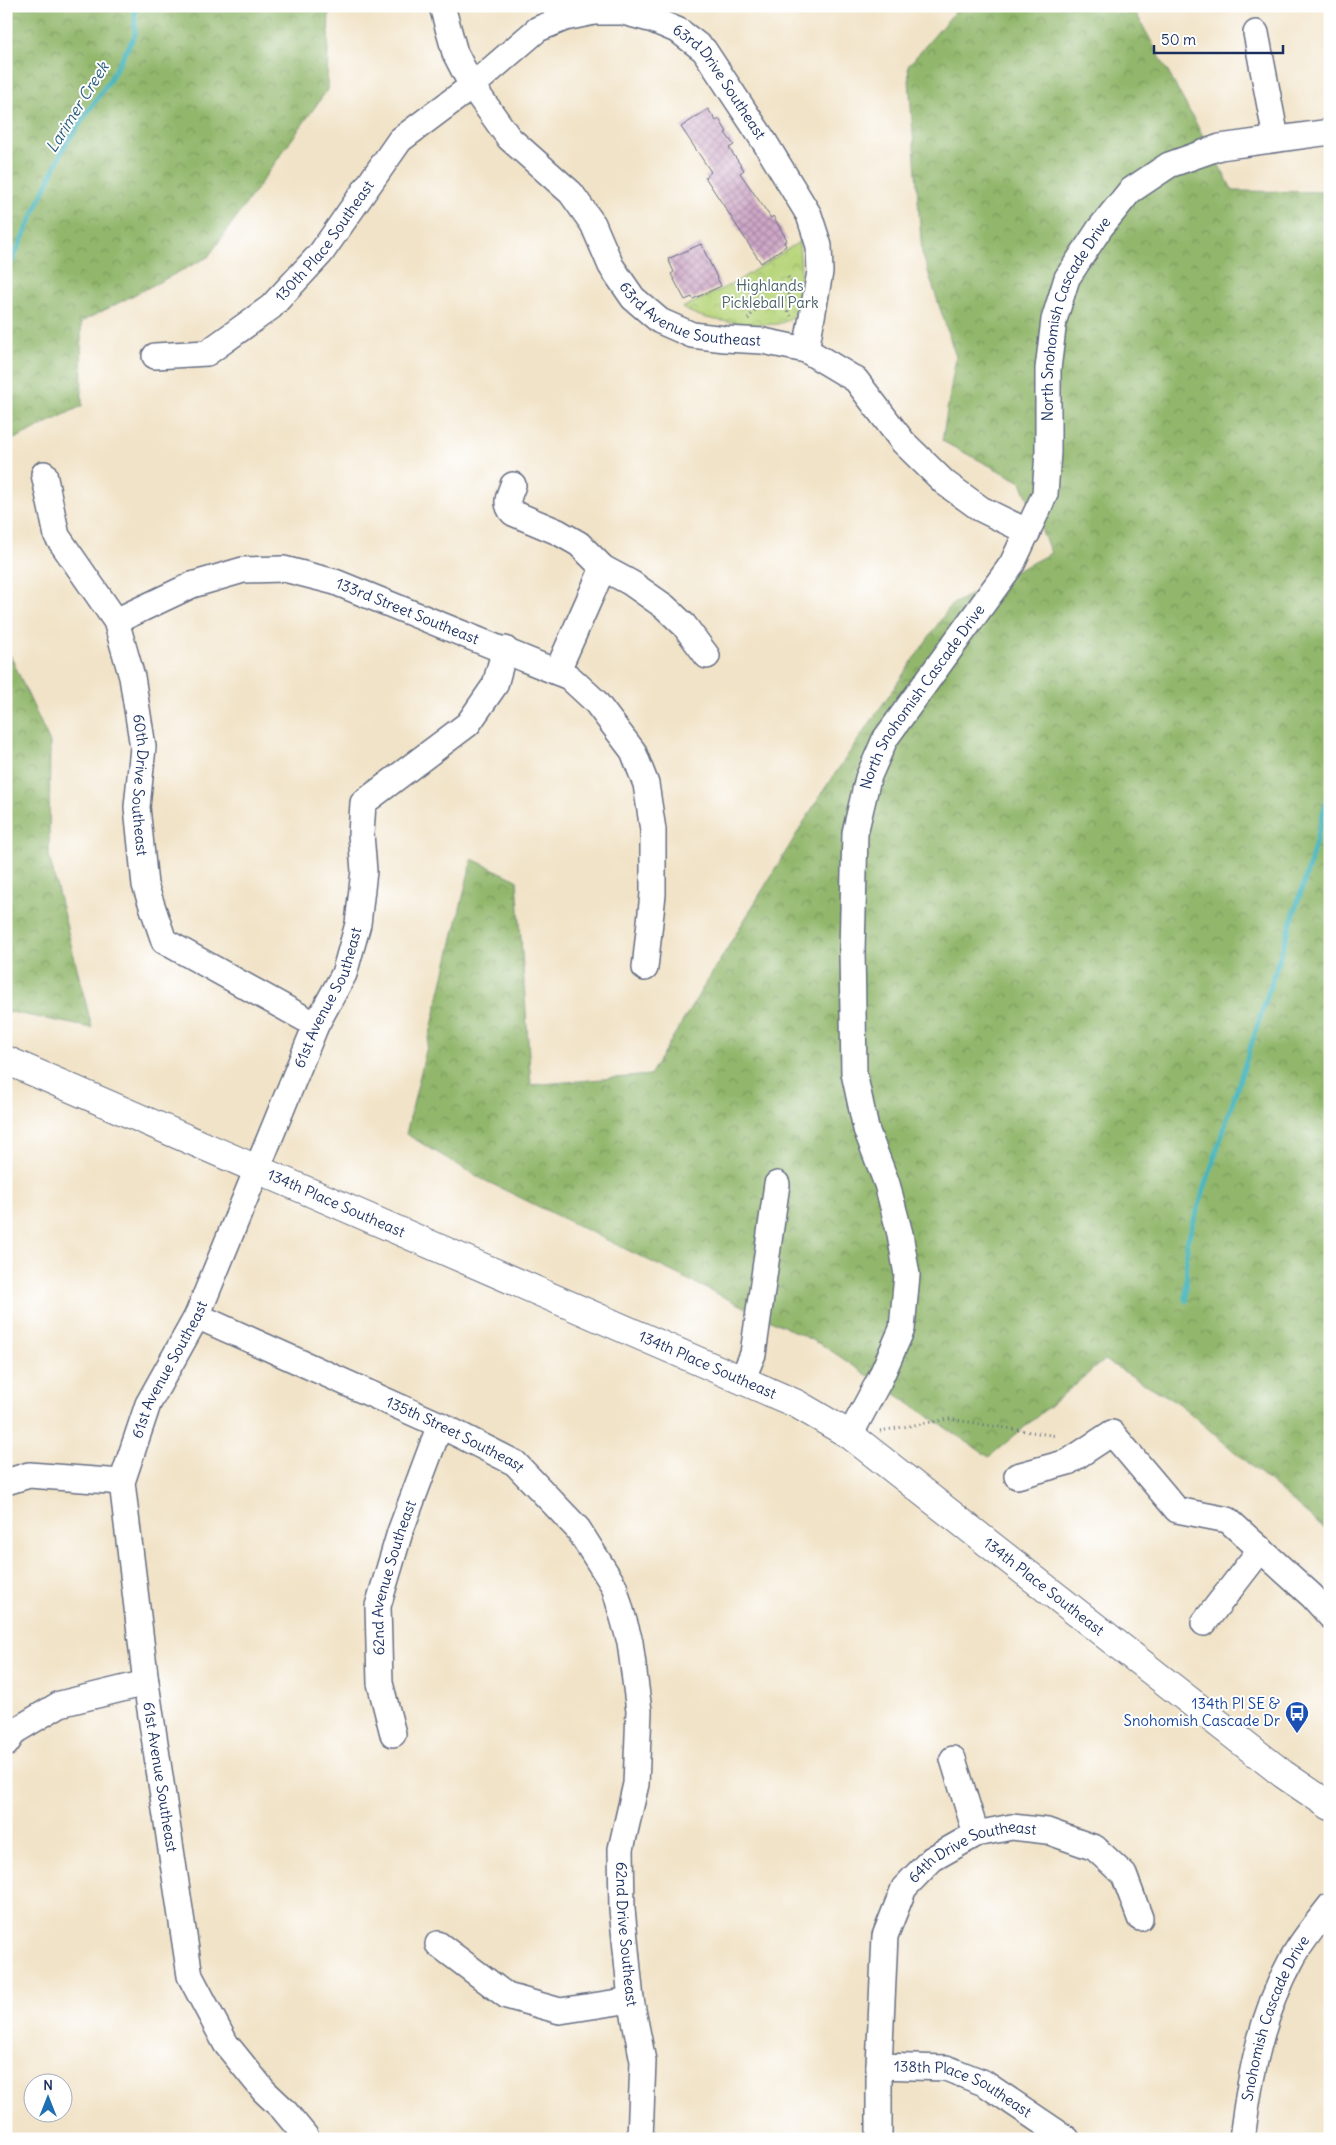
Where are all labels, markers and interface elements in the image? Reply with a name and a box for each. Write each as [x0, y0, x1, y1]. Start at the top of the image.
street label: 63rd Drive Southeast [670, 20, 770, 143]
scale bar [1154, 22, 1282, 54]
text: 50 m [1161, 30, 1196, 49]
water label: Larimer Creek [41, 57, 114, 156]
street label: 130th Place Southeast [271, 177, 378, 305]
street label: North Snohomish Cascade Drive [1038, 213, 1114, 421]
park label: Highlands Pickleball Park [721, 276, 819, 312]
street label: 63rd Avenue Southeast [616, 278, 761, 350]
street label: 133rd Street Southeast [333, 573, 482, 648]
street label: North Snohomish Cascade Drive [856, 601, 988, 791]
street label: 60th Drive Southeast [128, 713, 153, 857]
street label: 61st Avenue Southeast [289, 925, 366, 1071]
street label: 134th Place Southeast [265, 1165, 408, 1241]
street label: 61st Avenue Southeast [127, 1298, 211, 1441]
street label: 134th Place Southeast [636, 1326, 779, 1403]
street label: 135th Street Southeast [383, 1392, 529, 1476]
street label: 62nd Avenue Southeast [368, 1498, 420, 1656]
street label: 134th Place Southeast [980, 1533, 1108, 1639]
place label: 134th Pl SE & Snohomish Cascade Dr [1124, 1694, 1281, 1730]
bus stop icon: 134th Pl SE & Snohomish Cascade Dr [1284, 1700, 1310, 1734]
street label: 61st Avenue Southeast [139, 1701, 182, 1853]
street label: 64th Drive Southeast [904, 1816, 1037, 1887]
street label: 62nd Drive Southeast [612, 1862, 642, 2008]
street label: Snohomish Cascade Drive [1237, 1932, 1313, 2102]
street label: 138th Place Southeast [894, 2056, 1035, 2121]
north arrow [22, 2072, 72, 2122]
text: N [43, 2076, 53, 2094]

